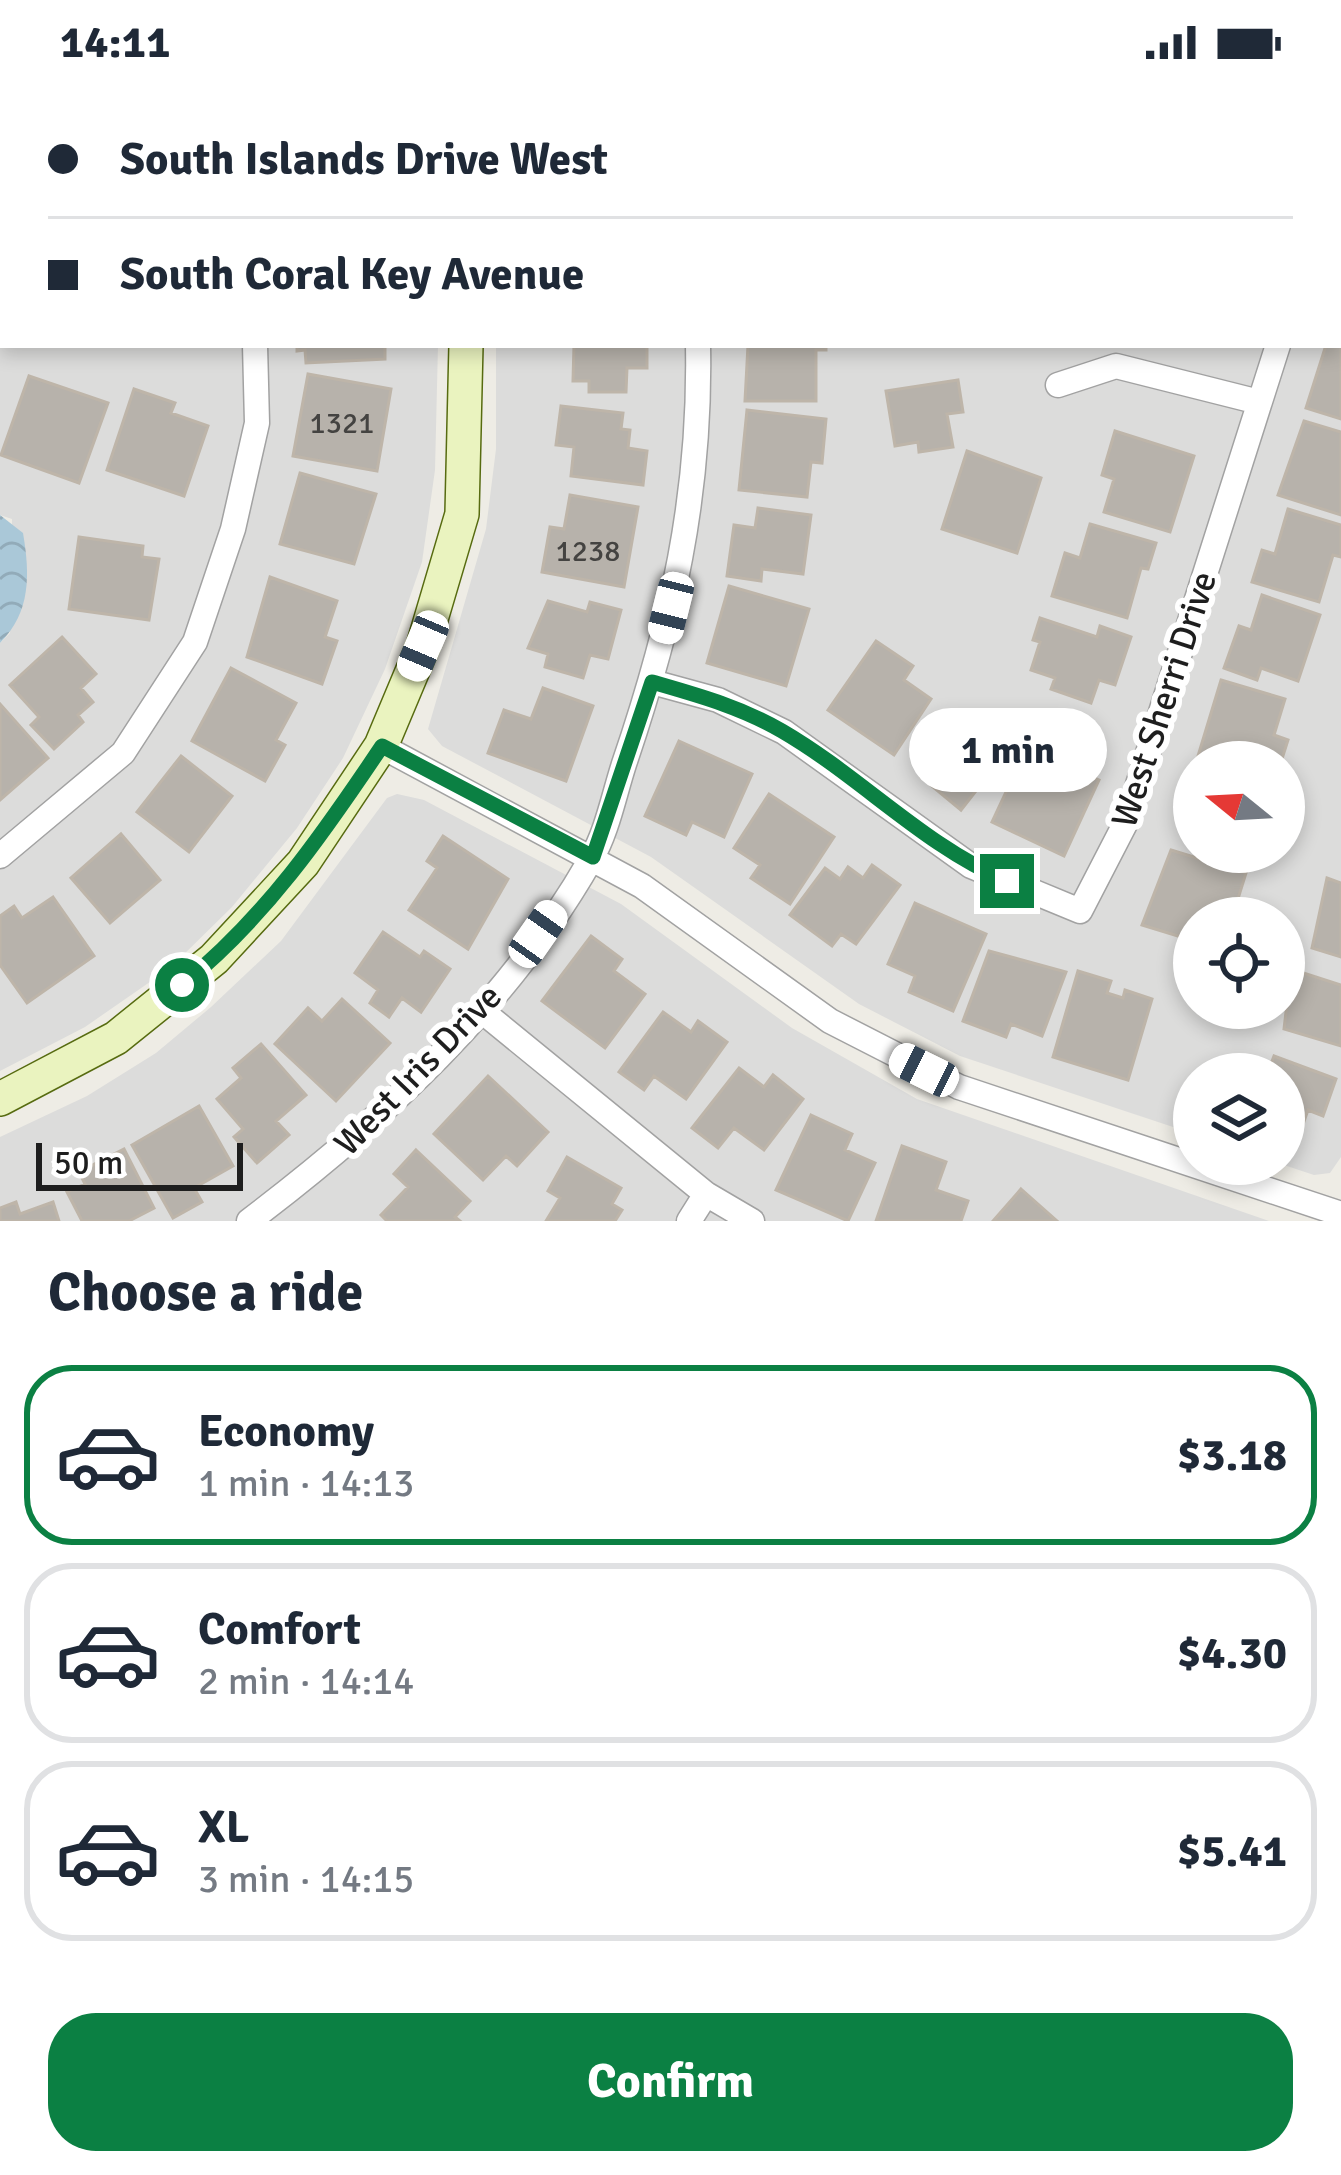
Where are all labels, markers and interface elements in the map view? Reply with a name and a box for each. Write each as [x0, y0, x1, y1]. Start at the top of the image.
text: 14:11 [60, 15, 170, 70]
text: South Islands Drive West [120, 132, 608, 187]
text: South Coral Key Avenue [120, 247, 584, 302]
house number: 1321 [310, 405, 374, 442]
house number: 1238 [556, 533, 620, 570]
street label: West Sherri Drive [1102, 566, 1227, 833]
car [645, 569, 697, 647]
car [392, 606, 454, 686]
callout: 1 min [908, 707, 1106, 791]
text: 1 min [961, 726, 1055, 774]
north arrow [1173, 741, 1305, 873]
map controls [1173, 741, 1305, 1185]
route end [980, 854, 1034, 908]
car [503, 894, 573, 974]
button: locate [1173, 897, 1305, 1029]
route start [155, 958, 209, 1012]
street label: West Iris Drive [325, 975, 511, 1165]
car [884, 1038, 964, 1102]
button: layers [1173, 1053, 1305, 1185]
scale bar [36, 1137, 243, 1190]
text: 50 m [54, 1143, 123, 1184]
text: Choose a ride [48, 1259, 363, 1326]
icon: car [54, 1401, 162, 1509]
text: Economy [198, 1404, 374, 1459]
text: $3.18 [1177, 1428, 1287, 1483]
text: 1 min · 14:13 [198, 1459, 414, 1507]
icon: car [54, 1599, 162, 1707]
text: Comfort [198, 1602, 361, 1657]
text: $4.30 [1177, 1626, 1287, 1681]
text: 2 min · 14:14 [198, 1657, 414, 1705]
icon: car [54, 1797, 162, 1905]
text: XL [198, 1800, 249, 1855]
text: $5.41 [1177, 1824, 1287, 1879]
text: 3 min · 14:15 [198, 1855, 414, 1903]
button: Confirm [48, 2013, 1293, 2151]

